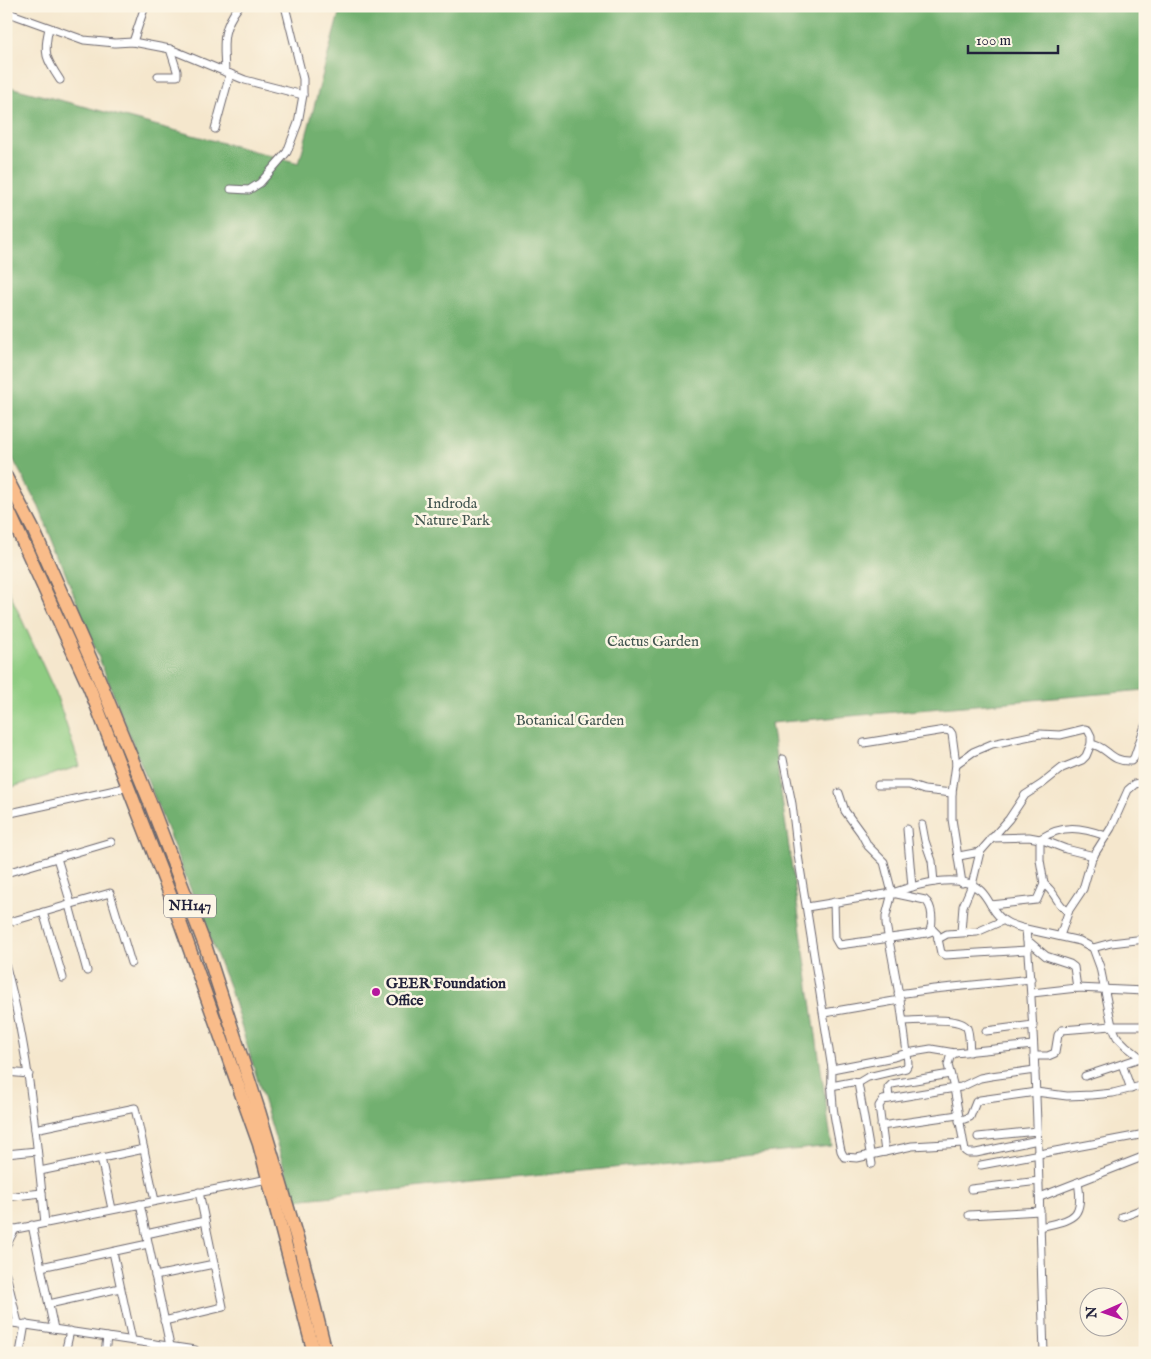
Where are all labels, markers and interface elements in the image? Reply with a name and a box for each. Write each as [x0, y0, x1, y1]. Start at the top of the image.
scale bar [968, 22, 1058, 54]
text: 100 m [976, 31, 1012, 50]
park label: Indroda Nature Park [414, 494, 491, 530]
park label: Cactus Garden [607, 632, 699, 651]
park label: Botanical Garden [516, 711, 624, 730]
road number: NH147 [164, 894, 216, 918]
place label: GEER Foundation Office [386, 974, 506, 1010]
marker: GEER Foundation Office [370, 986, 382, 998]
north arrow [1078, 1286, 1128, 1336]
text: N [1083, 1306, 1101, 1320]

